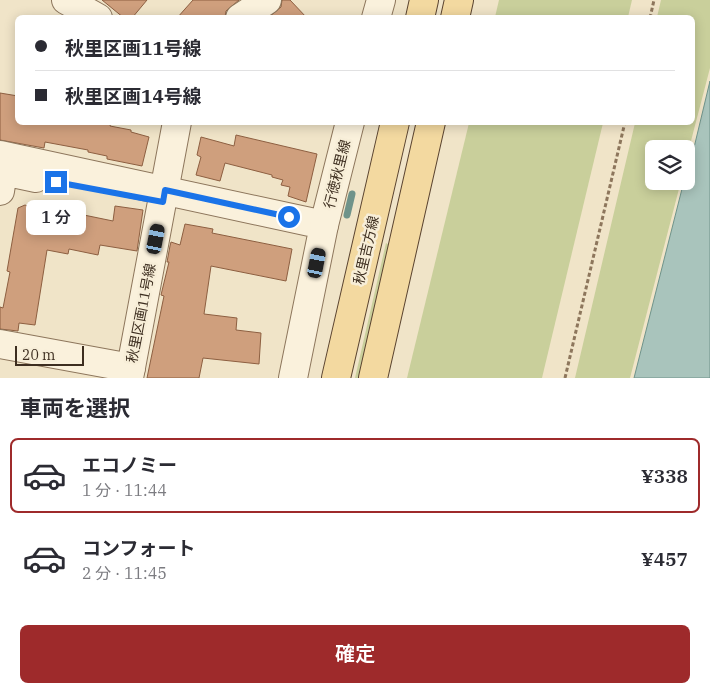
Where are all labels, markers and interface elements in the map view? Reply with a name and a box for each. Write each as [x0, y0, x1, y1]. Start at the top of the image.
text: 秋里区画11号線 [65, 36, 202, 60]
text: 秋里区画14号線 [65, 84, 202, 108]
street label: 行徳秋里線 [320, 138, 354, 210]
map controls [645, 140, 695, 190]
button: layers [645, 140, 695, 190]
route end [45, 171, 67, 193]
callout: 1 分 [26, 200, 86, 234]
route start [278, 206, 300, 228]
text: 1 分 [41, 207, 71, 227]
street label: 秋里吉方線 [349, 214, 383, 286]
car [145, 223, 166, 255]
car [306, 247, 327, 279]
street label: 秋里区画11号線 [123, 262, 159, 364]
scale bar [15, 343, 84, 366]
text: 20 m [22, 346, 55, 364]
text: 車両を選択 [20, 393, 130, 422]
icon: car [22, 453, 67, 498]
text: エコノミー [82, 453, 177, 477]
text: ¥338 [641, 464, 688, 488]
text: 1 分 · 11:44 [82, 480, 167, 500]
icon: car [22, 536, 67, 581]
text: コンフォート [82, 536, 195, 560]
text: ¥457 [641, 547, 688, 571]
text: 2 分 · 11:45 [82, 563, 167, 583]
button: 確定 [20, 625, 690, 683]

